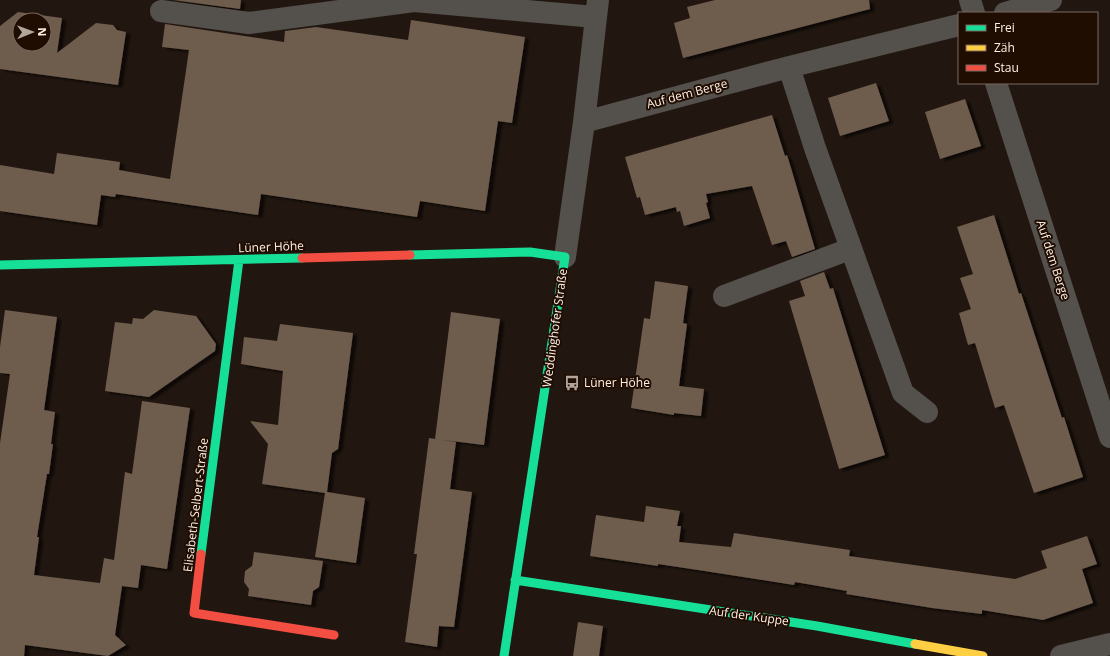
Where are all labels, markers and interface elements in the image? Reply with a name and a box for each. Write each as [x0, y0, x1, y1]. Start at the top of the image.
north arrow [12, 12, 52, 52]
legend [958, 12, 1098, 84]
text: Frei [994, 19, 1015, 36]
text: N [35, 27, 50, 36]
text: Zäh [994, 39, 1015, 56]
text: Stau [994, 59, 1019, 76]
street label: Auf dem Berge [645, 74, 729, 112]
street label: Auf dem Berge [1033, 218, 1074, 302]
street label: Lüner Höhe [238, 237, 304, 256]
street label: Weddinghofer Straße [538, 267, 571, 388]
bus stop icon: Lüner Höhe [563, 374, 581, 392]
place label: Lüner Höhe [584, 374, 650, 391]
street label: Elisabeth-Selbert-Straße [179, 437, 212, 573]
street label: Auf der Kuppe [708, 601, 790, 630]

